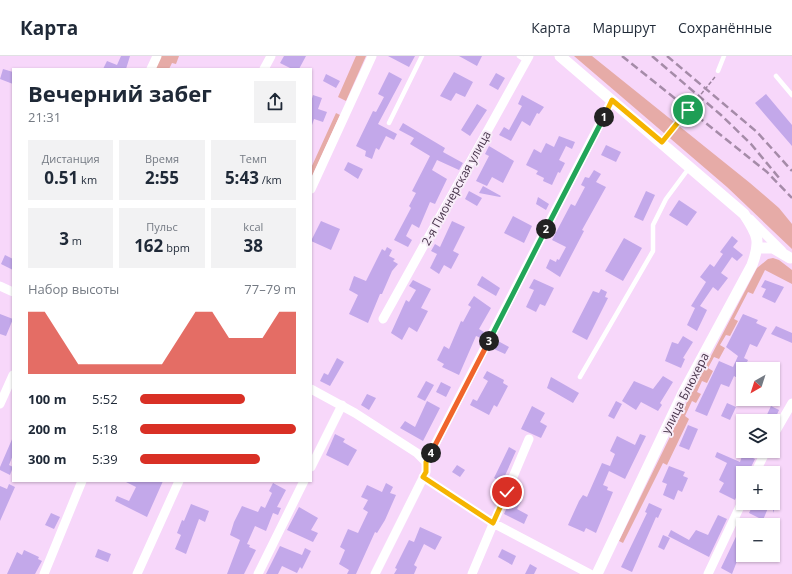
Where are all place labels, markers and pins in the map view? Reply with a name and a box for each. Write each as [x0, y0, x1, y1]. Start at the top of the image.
pin [671, 93, 705, 127]
pin: 1 [594, 107, 614, 127]
pin: 2 [536, 219, 556, 239]
pin: 3 [479, 331, 499, 351]
pin: 4 [421, 443, 441, 463]
pin [490, 475, 524, 509]

